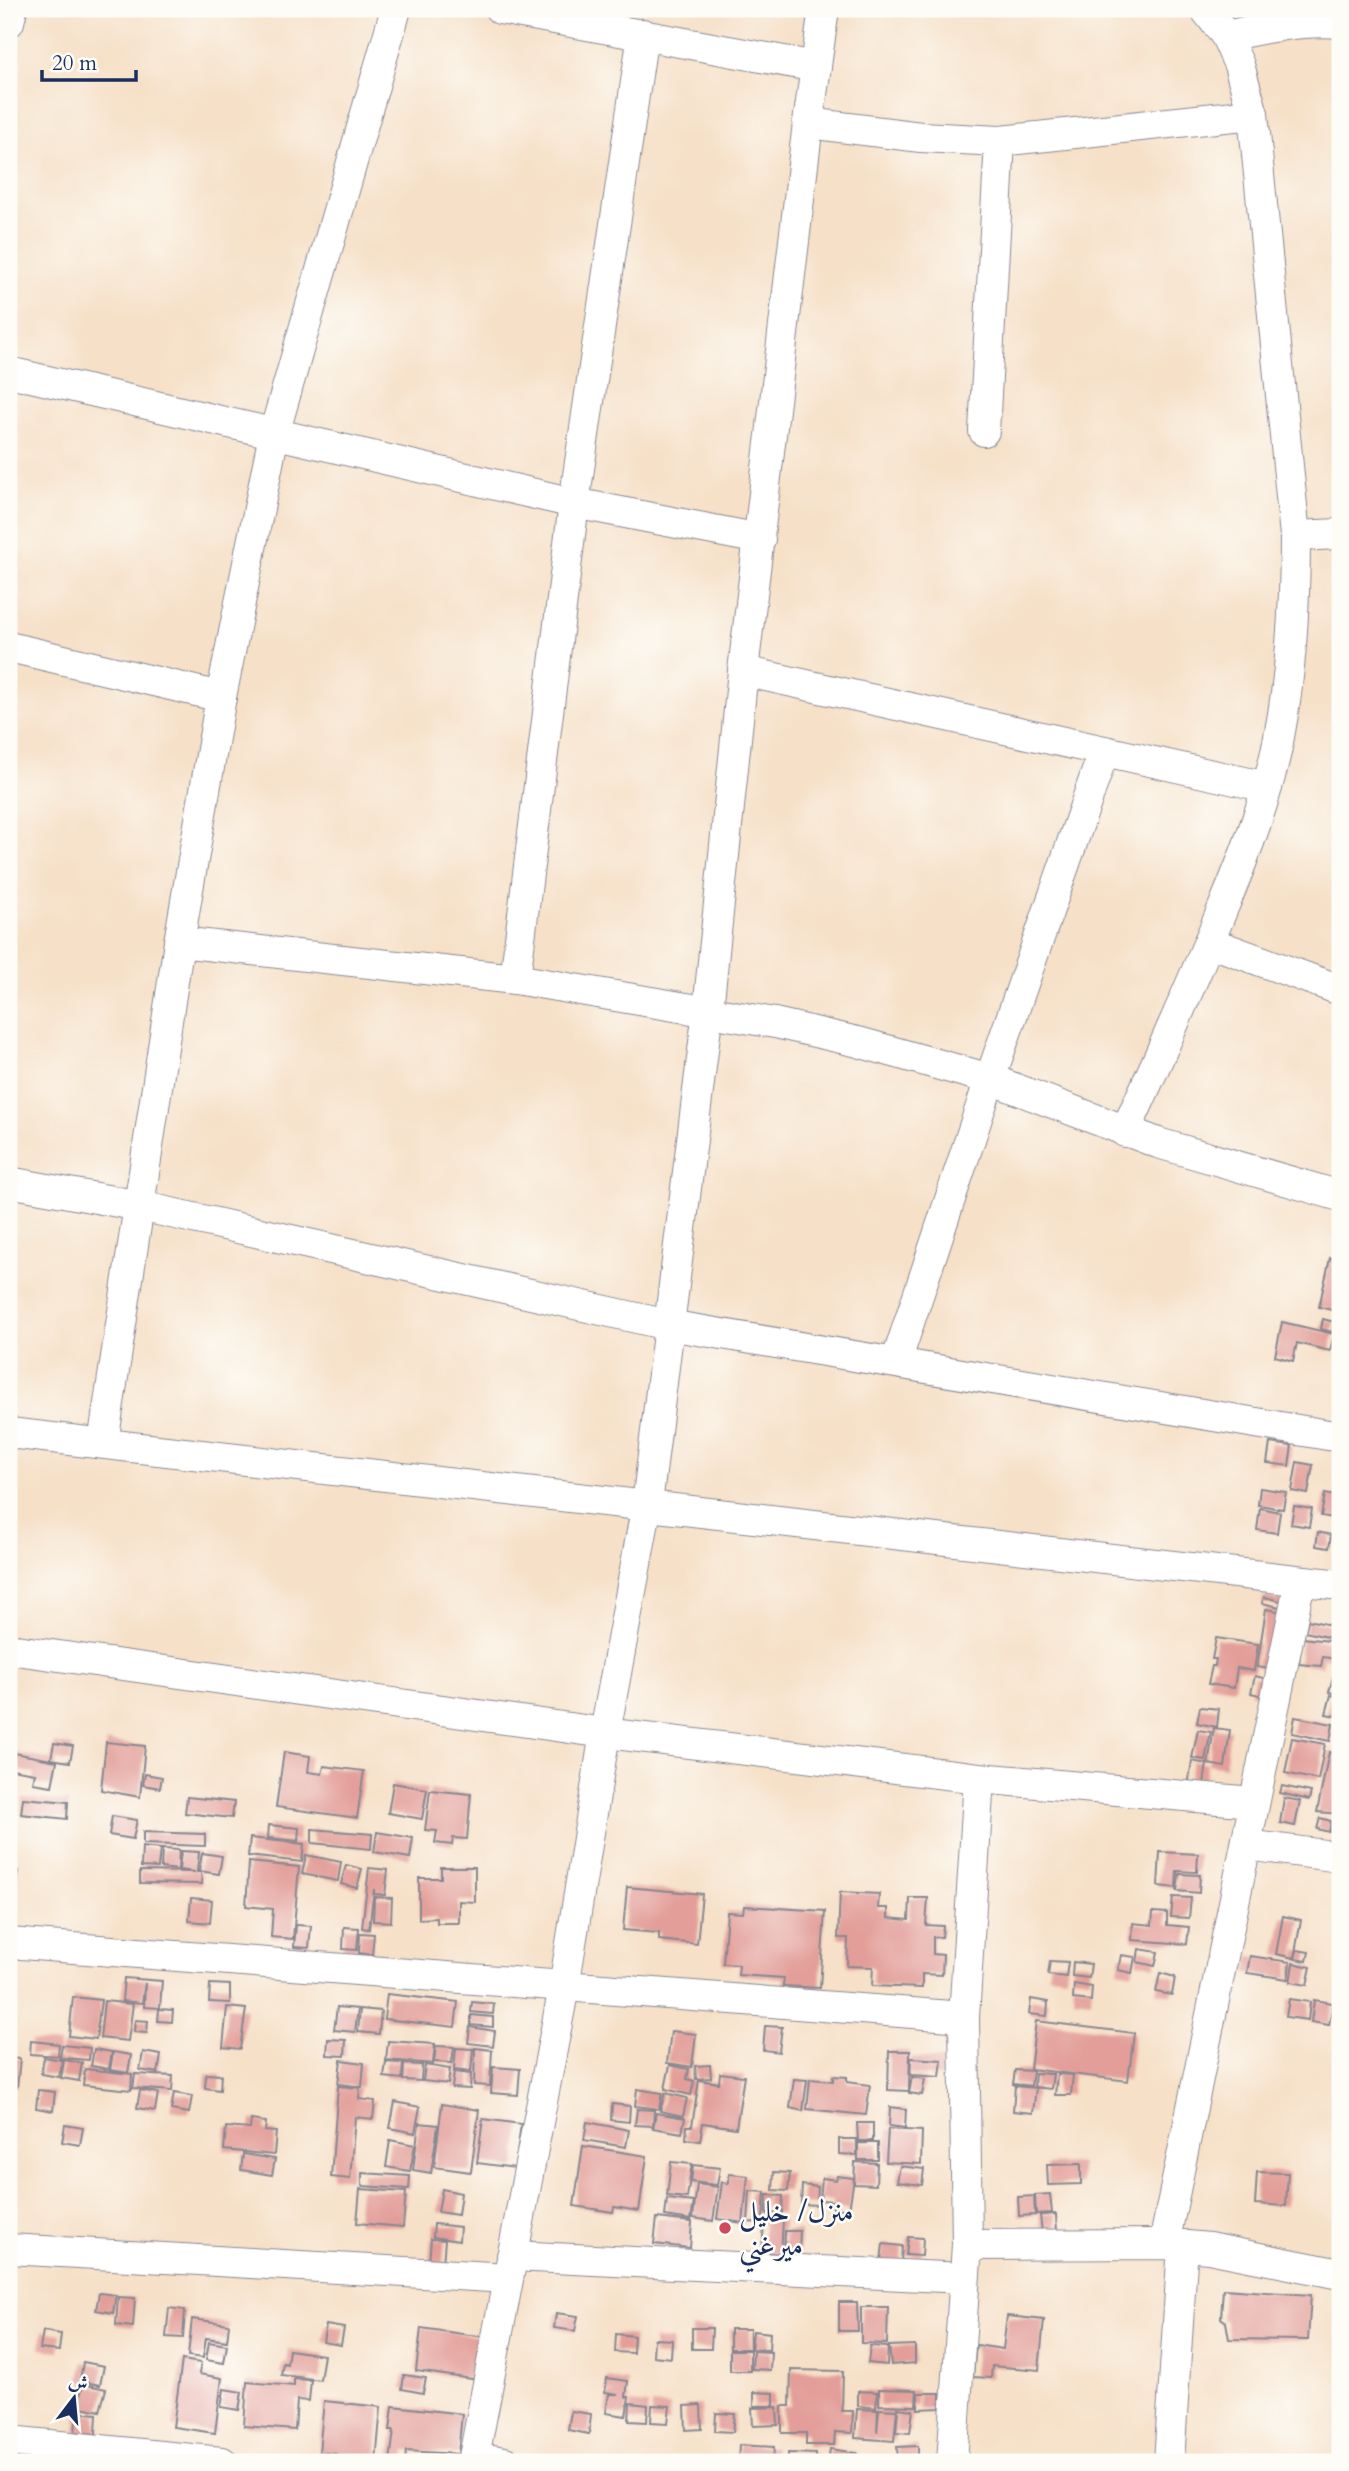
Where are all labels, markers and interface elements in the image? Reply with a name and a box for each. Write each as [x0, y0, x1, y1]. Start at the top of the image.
scale bar [42, 38, 136, 82]
text: 20 m [52, 49, 97, 78]
place label: منزل/ خليل ميرغني [739, 2191, 854, 2273]
marker: منزل/ خليل ميرغني [717, 2220, 733, 2236]
north arrow [38, 2362, 108, 2432]
text: ش [66, 2368, 91, 2398]

